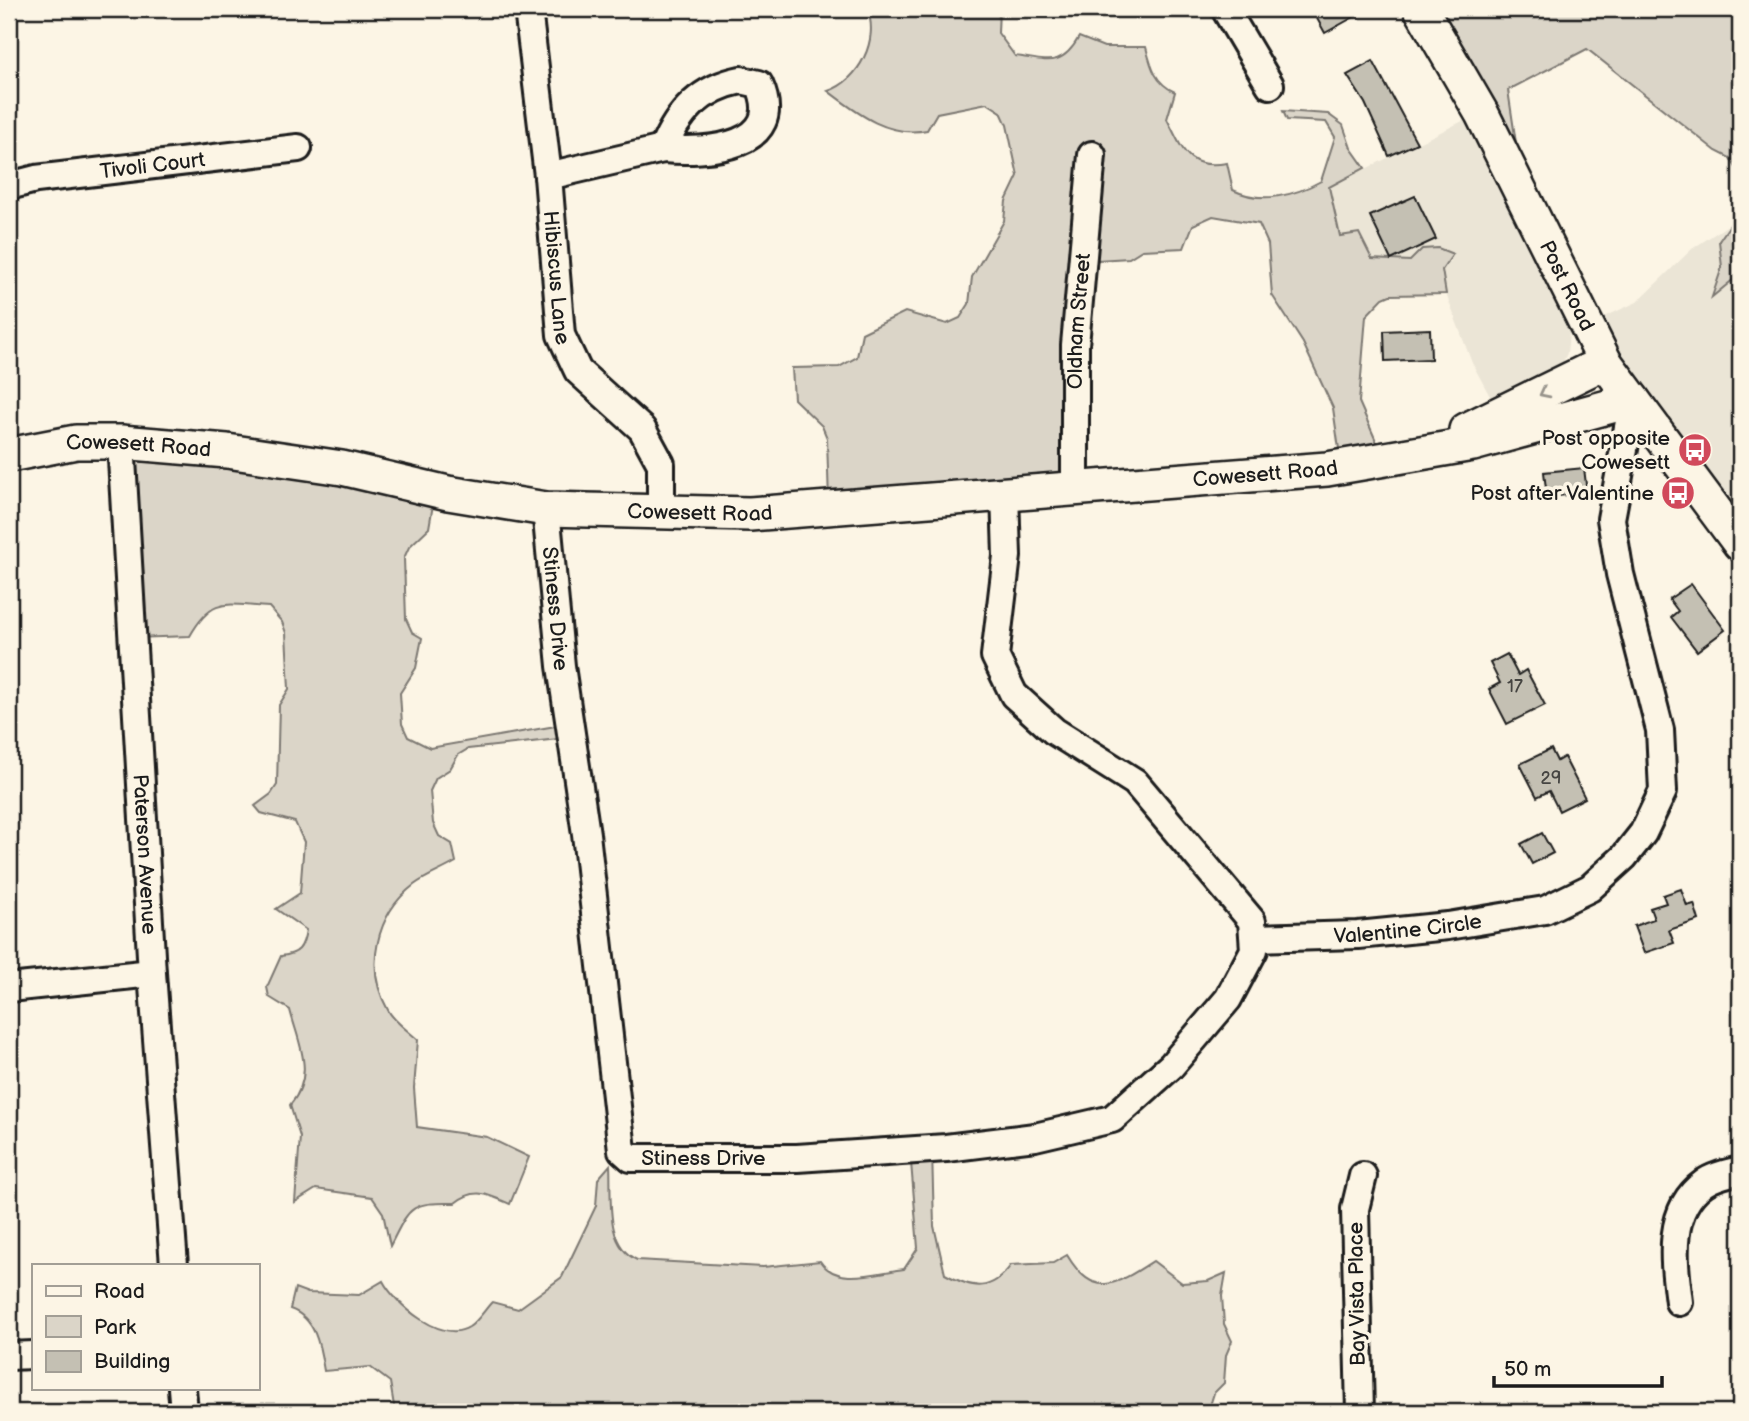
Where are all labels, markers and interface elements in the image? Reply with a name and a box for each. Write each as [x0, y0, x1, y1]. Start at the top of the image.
street label: Tivoli Court [98, 147, 207, 184]
street label: Hibiscus Lane [538, 210, 576, 349]
street label: Post Road [1534, 236, 1600, 335]
street label: Oldham Street [1063, 251, 1096, 389]
one-way arrow [1539, 384, 1551, 398]
place label: Post opposite Cowesett [1541, 426, 1671, 475]
street label: Cowesett Road [64, 429, 212, 462]
bus stop icon: Post opposite Cowesett [1676, 431, 1714, 469]
street label: Cowesett Road [1192, 455, 1340, 492]
bus stop icon: Post after Valentine [1659, 474, 1697, 512]
place label: Post after Valentine [1470, 481, 1654, 506]
street label: Cowesett Road [627, 498, 773, 527]
street label: Stiness Drive [537, 545, 574, 672]
house number: 17 [1507, 676, 1523, 697]
house number: 29 [1540, 768, 1562, 789]
street label: Paterson Avenue [128, 773, 162, 935]
street label: Valentine Circle [1333, 908, 1483, 948]
street label: Stiness Drive [641, 1146, 765, 1171]
street label: Bay Vista Place [1343, 1222, 1371, 1366]
legend [32, 1264, 259, 1390]
text: Road [94, 1279, 145, 1304]
text: Park [94, 1315, 137, 1340]
scale bar [1494, 1344, 1662, 1388]
text: Building [94, 1349, 170, 1374]
text: 50 m [1504, 1357, 1551, 1382]

